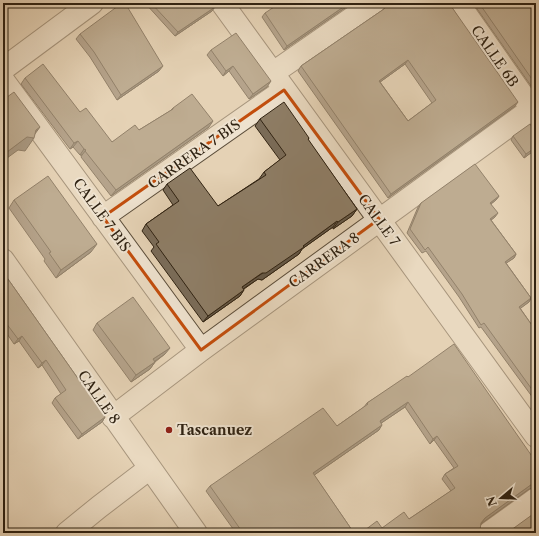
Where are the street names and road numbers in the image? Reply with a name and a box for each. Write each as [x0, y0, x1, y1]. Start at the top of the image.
street label: CALLE 6B [467, 22, 523, 90]
street label: CARRERA 7 BIS [144, 115, 244, 193]
street label: CALLE 7 BIS [69, 175, 135, 255]
street label: CALLE 7 [354, 191, 404, 250]
street label: CARRERA 8 [285, 228, 363, 292]
street label: CALLE 8 [74, 367, 124, 427]

